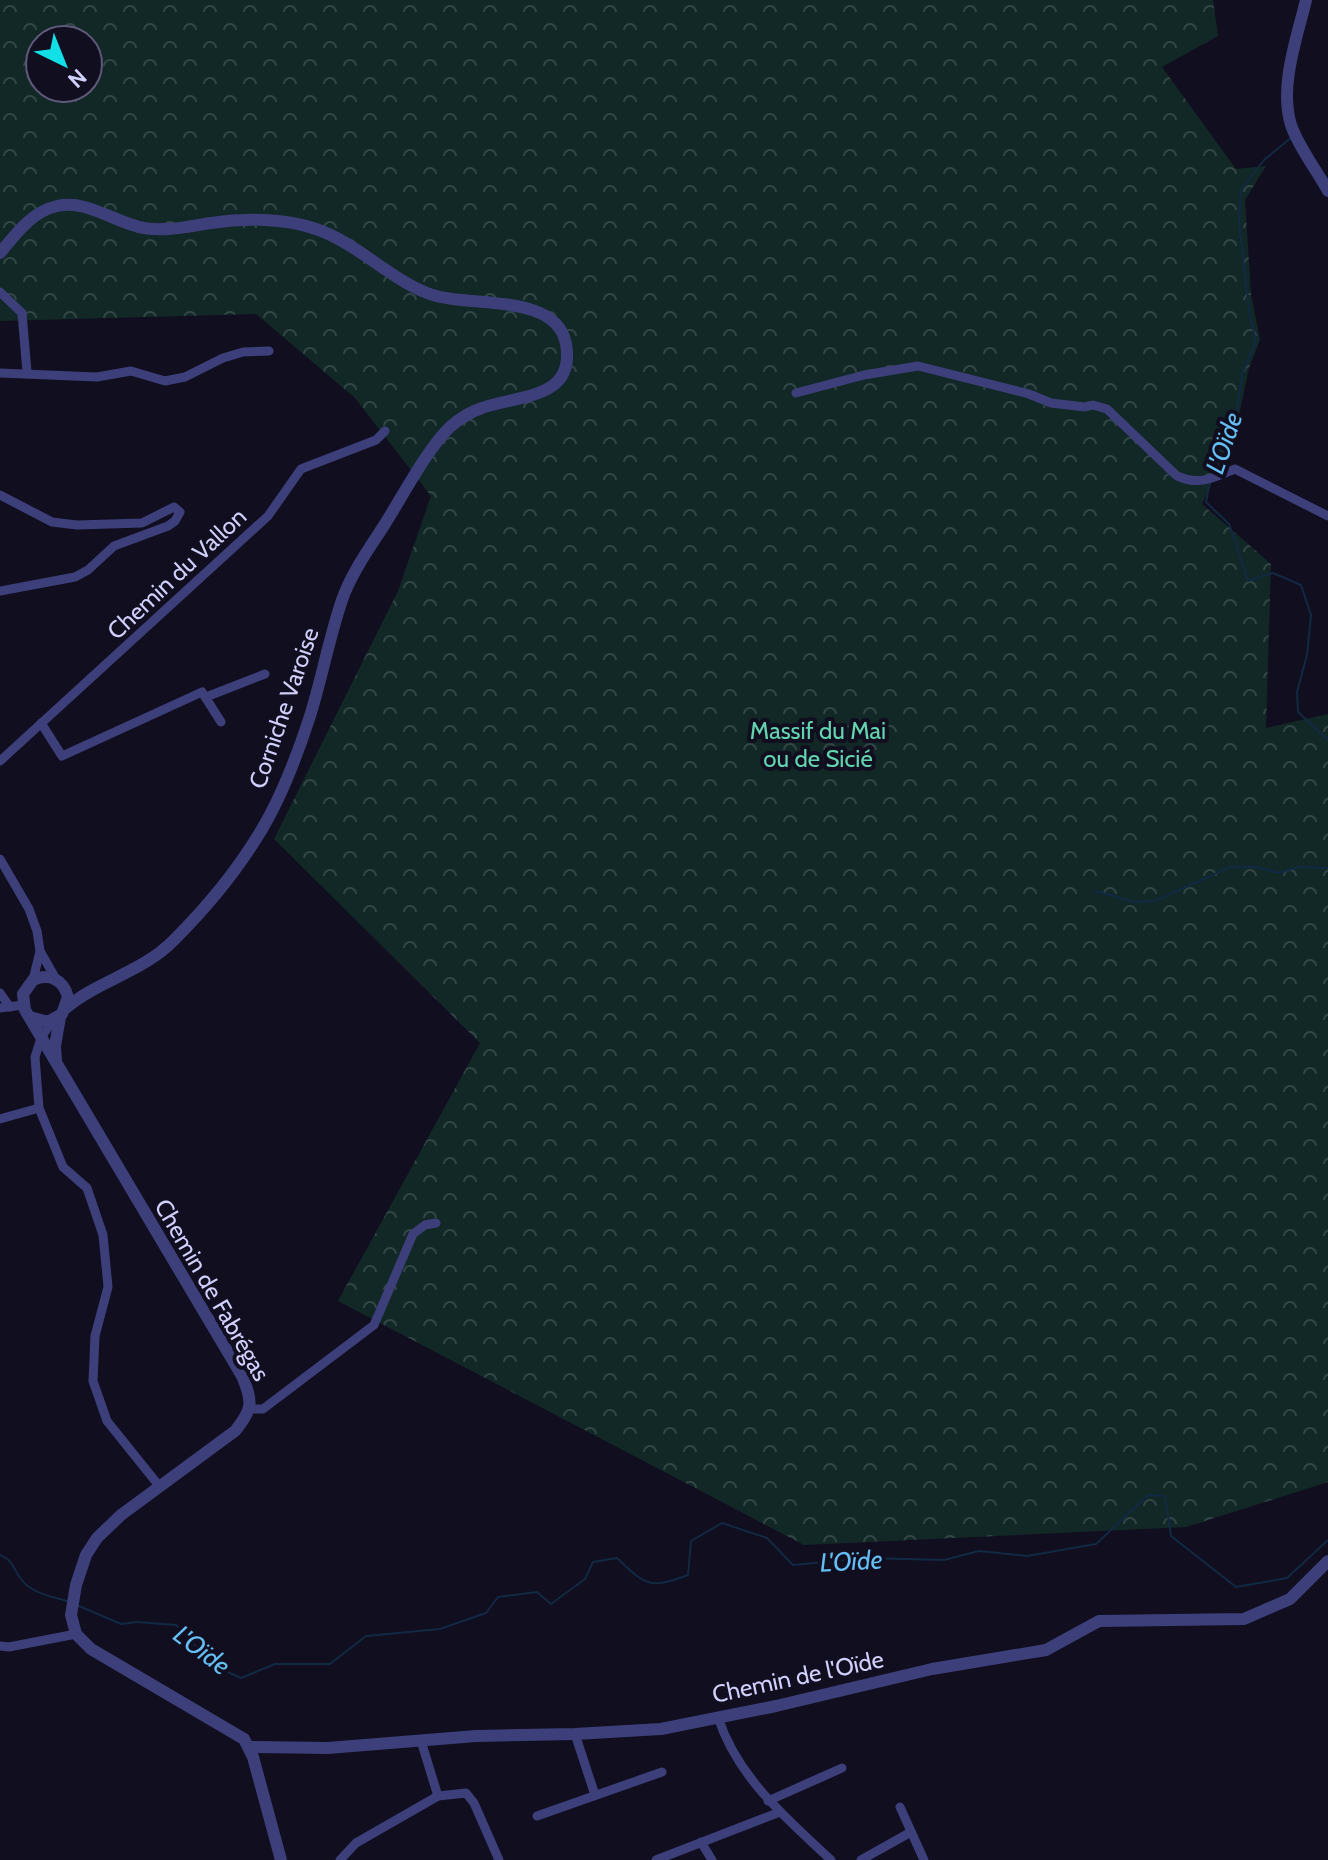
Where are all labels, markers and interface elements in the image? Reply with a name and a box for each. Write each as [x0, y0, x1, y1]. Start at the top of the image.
north arrow [24, 24, 104, 104]
text: N [62, 63, 92, 93]
water label: L'Oïde [1199, 408, 1249, 478]
street label: Chemin du Vallon [101, 502, 252, 645]
street label: Corniche Varoise [242, 624, 325, 792]
park label: Massif du Mai ou de Sicié [750, 716, 886, 773]
street label: Chemin de Fabrégas [149, 1194, 276, 1386]
water label: L'Oïde [819, 1543, 883, 1579]
water label: L'Oïde [167, 1618, 237, 1682]
street label: Chemin de l'Oïde [709, 1644, 886, 1709]

